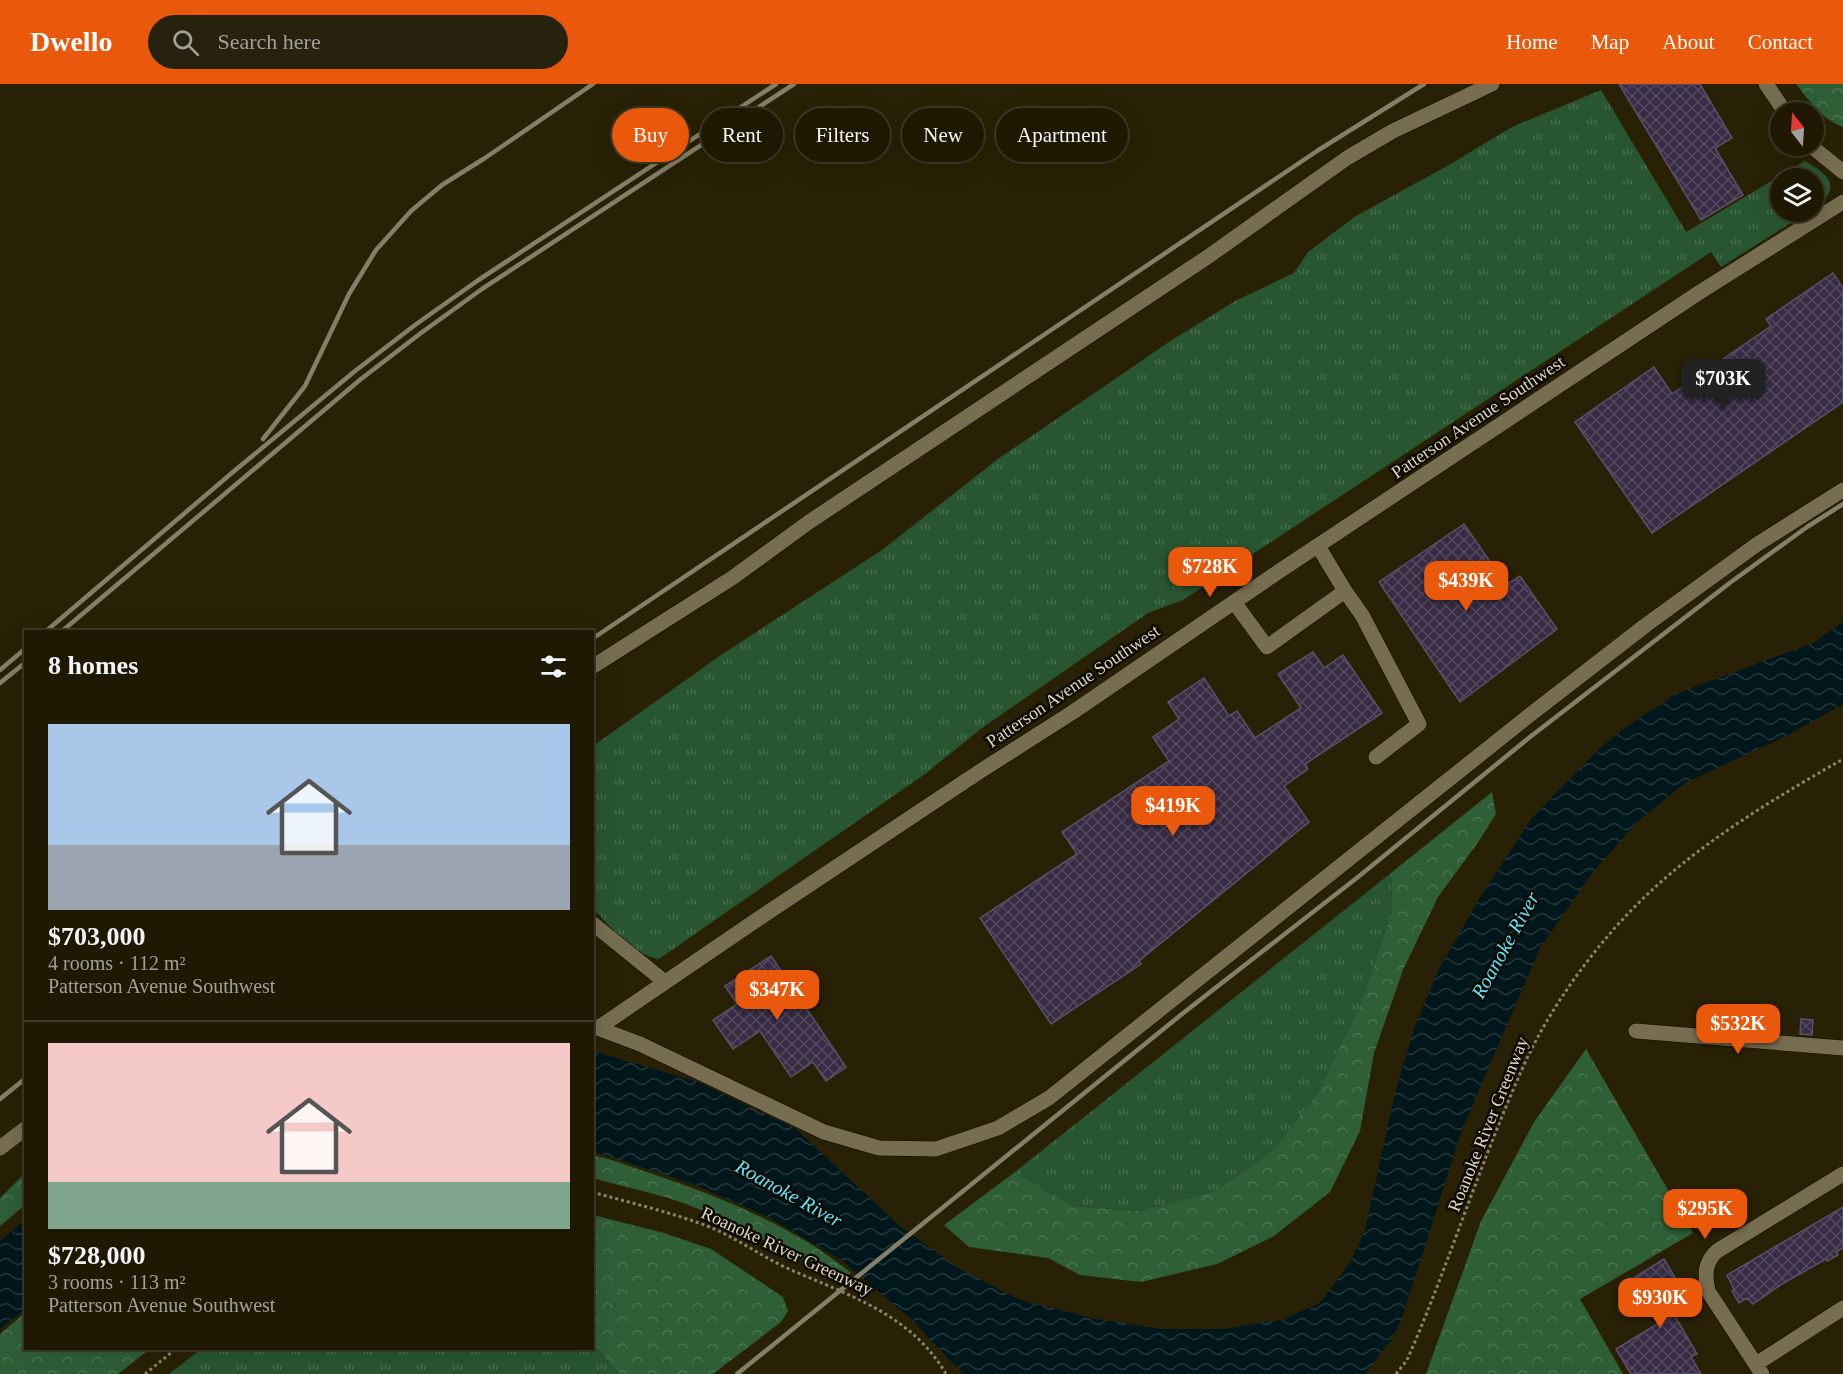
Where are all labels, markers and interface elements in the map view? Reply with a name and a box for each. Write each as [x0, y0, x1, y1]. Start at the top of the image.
search box [148, 15, 568, 69]
text: Dwello [30, 26, 112, 57]
icon: search [169, 26, 202, 59]
text: Search here [217, 29, 321, 54]
text: Home [1506, 30, 1558, 54]
text: Map [1591, 30, 1629, 54]
text: About [1662, 30, 1715, 54]
text: Contact [1748, 30, 1813, 54]
north arrow [1770, 102, 1824, 156]
map controls [1770, 102, 1824, 222]
chip: Buy [612, 108, 689, 162]
chip: Rent [701, 108, 783, 162]
chip: Filters [795, 108, 890, 162]
chip: New [902, 108, 984, 162]
chip: Apartment [996, 108, 1128, 162]
button: layers [1770, 168, 1824, 222]
street label: Patterson Avenue Southwest [1388, 351, 1568, 483]
pin: $703K [1681, 359, 1765, 410]
text: $703K [1695, 367, 1751, 389]
pin: $728K [1168, 547, 1252, 598]
text: $728K [1182, 555, 1238, 577]
pin: $439K [1424, 561, 1508, 612]
text: $439K [1438, 569, 1494, 591]
street label: Patterson Avenue Southwest [983, 620, 1163, 752]
icon: filters [537, 650, 570, 683]
text: 8 homes [48, 651, 138, 680]
icon: home [255, 763, 363, 871]
pin: $419K [1131, 786, 1215, 837]
text: $419K [1145, 794, 1201, 816]
water label: Roanoke River [1466, 888, 1543, 1003]
text: $703,000 [48, 922, 146, 951]
text: 4 rooms · 112 m² [48, 952, 185, 974]
pin: $347K [735, 970, 819, 1021]
text: Patterson Avenue Southwest [48, 975, 275, 997]
text: $347K [749, 978, 805, 1000]
pin: $532K [1696, 1004, 1780, 1055]
text: $532K [1710, 1012, 1766, 1034]
street label: Roanoke River Greenway [1444, 1034, 1532, 1214]
icon: home [255, 1082, 363, 1190]
water label: Roanoke River [731, 1154, 846, 1231]
pin: $295K [1663, 1189, 1747, 1240]
text: $295K [1677, 1197, 1733, 1219]
street label: Roanoke River Greenway [698, 1202, 876, 1300]
text: $728,000 [48, 1241, 146, 1270]
text: 3 rooms · 113 m² [48, 1271, 185, 1293]
pin: $930K [1618, 1278, 1702, 1329]
text: $930K [1632, 1286, 1688, 1308]
text: Patterson Avenue Southwest [48, 1294, 275, 1316]

